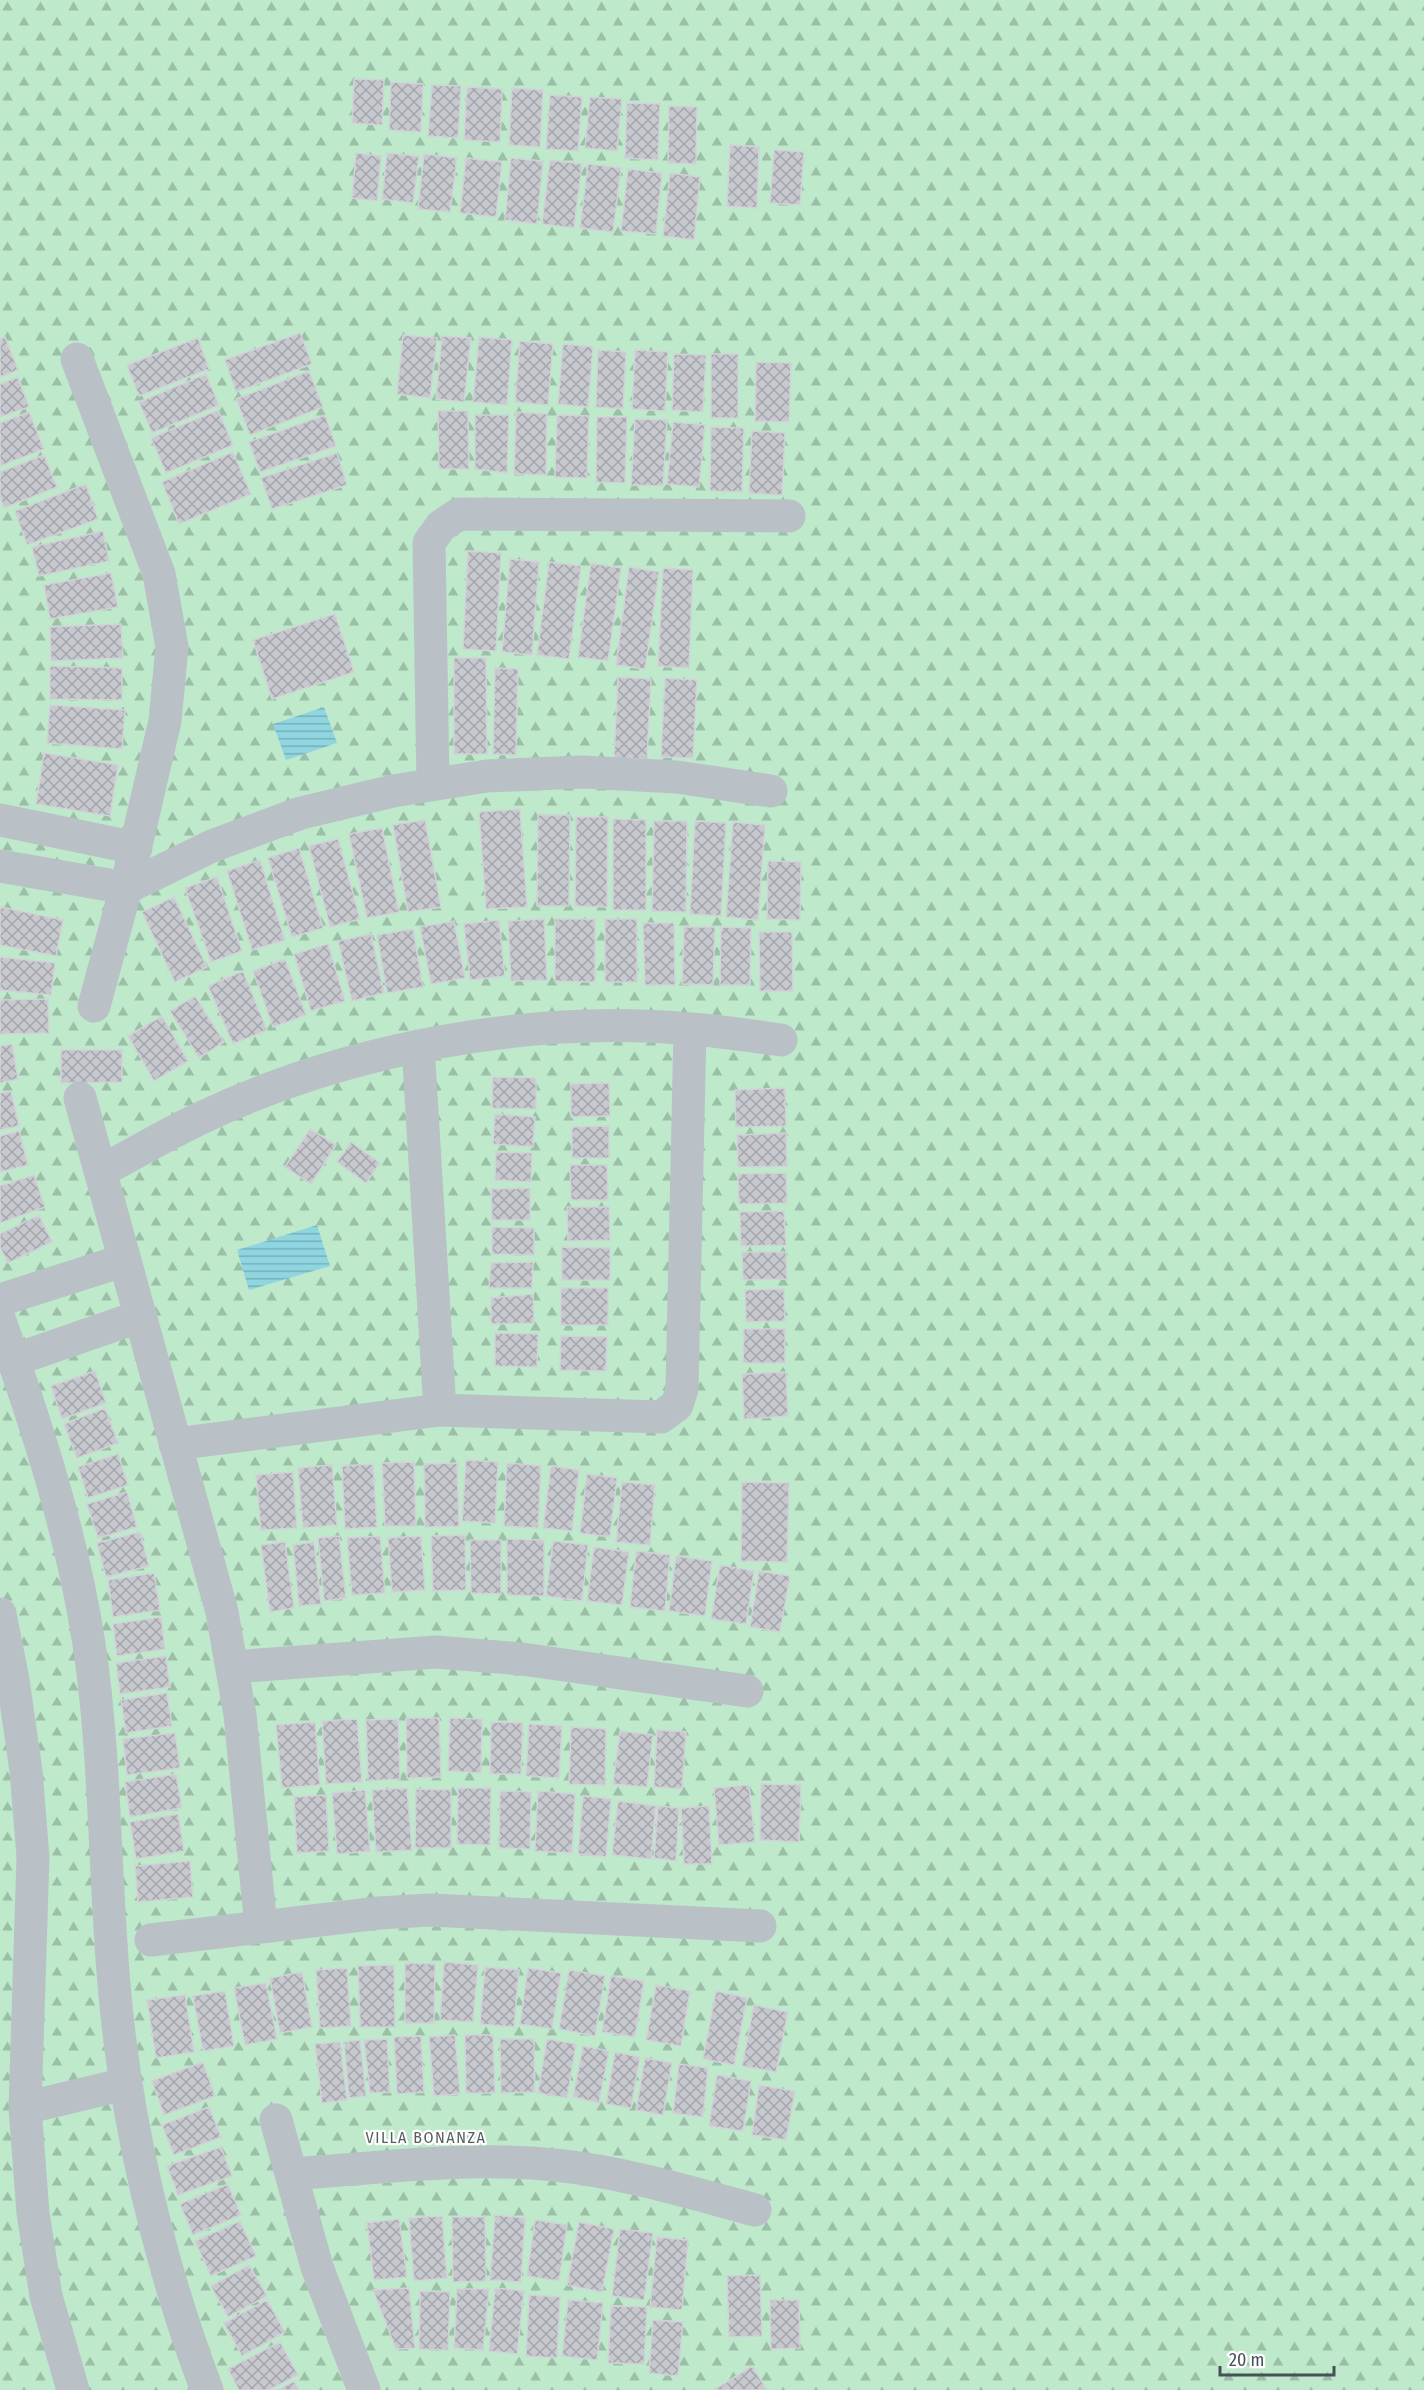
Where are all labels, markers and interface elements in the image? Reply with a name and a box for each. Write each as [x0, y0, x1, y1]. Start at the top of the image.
district label: VILLA BONANZA [366, 2128, 486, 2147]
scale bar [1220, 2339, 1334, 2377]
text: 20 m [1229, 2349, 1264, 2371]

